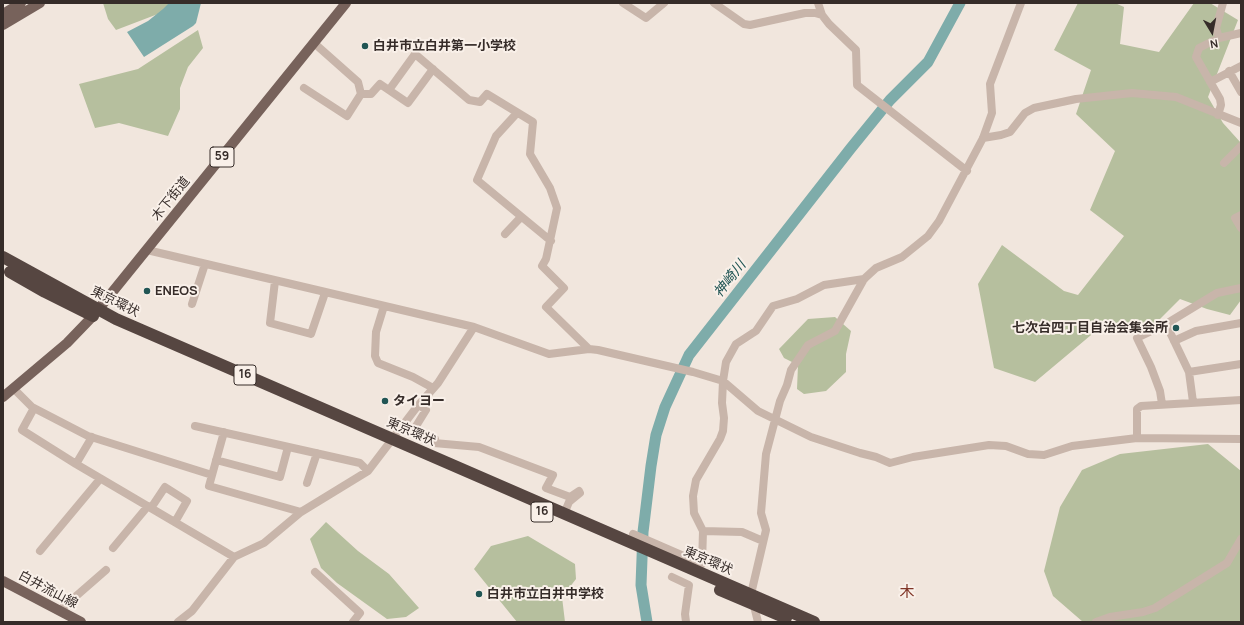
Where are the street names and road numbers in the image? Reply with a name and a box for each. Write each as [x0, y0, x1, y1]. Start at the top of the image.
road number: 59 [210, 147, 234, 167]
street label: 木下街道 [149, 174, 193, 224]
street label: 東京環状 [88, 284, 142, 320]
road number: 16 [234, 365, 256, 385]
street label: 東京環状 [384, 415, 438, 449]
road number: 16 [531, 502, 553, 522]
street label: 東京環状 [681, 544, 735, 578]
street label: 白井流山線 [16, 568, 80, 612]

